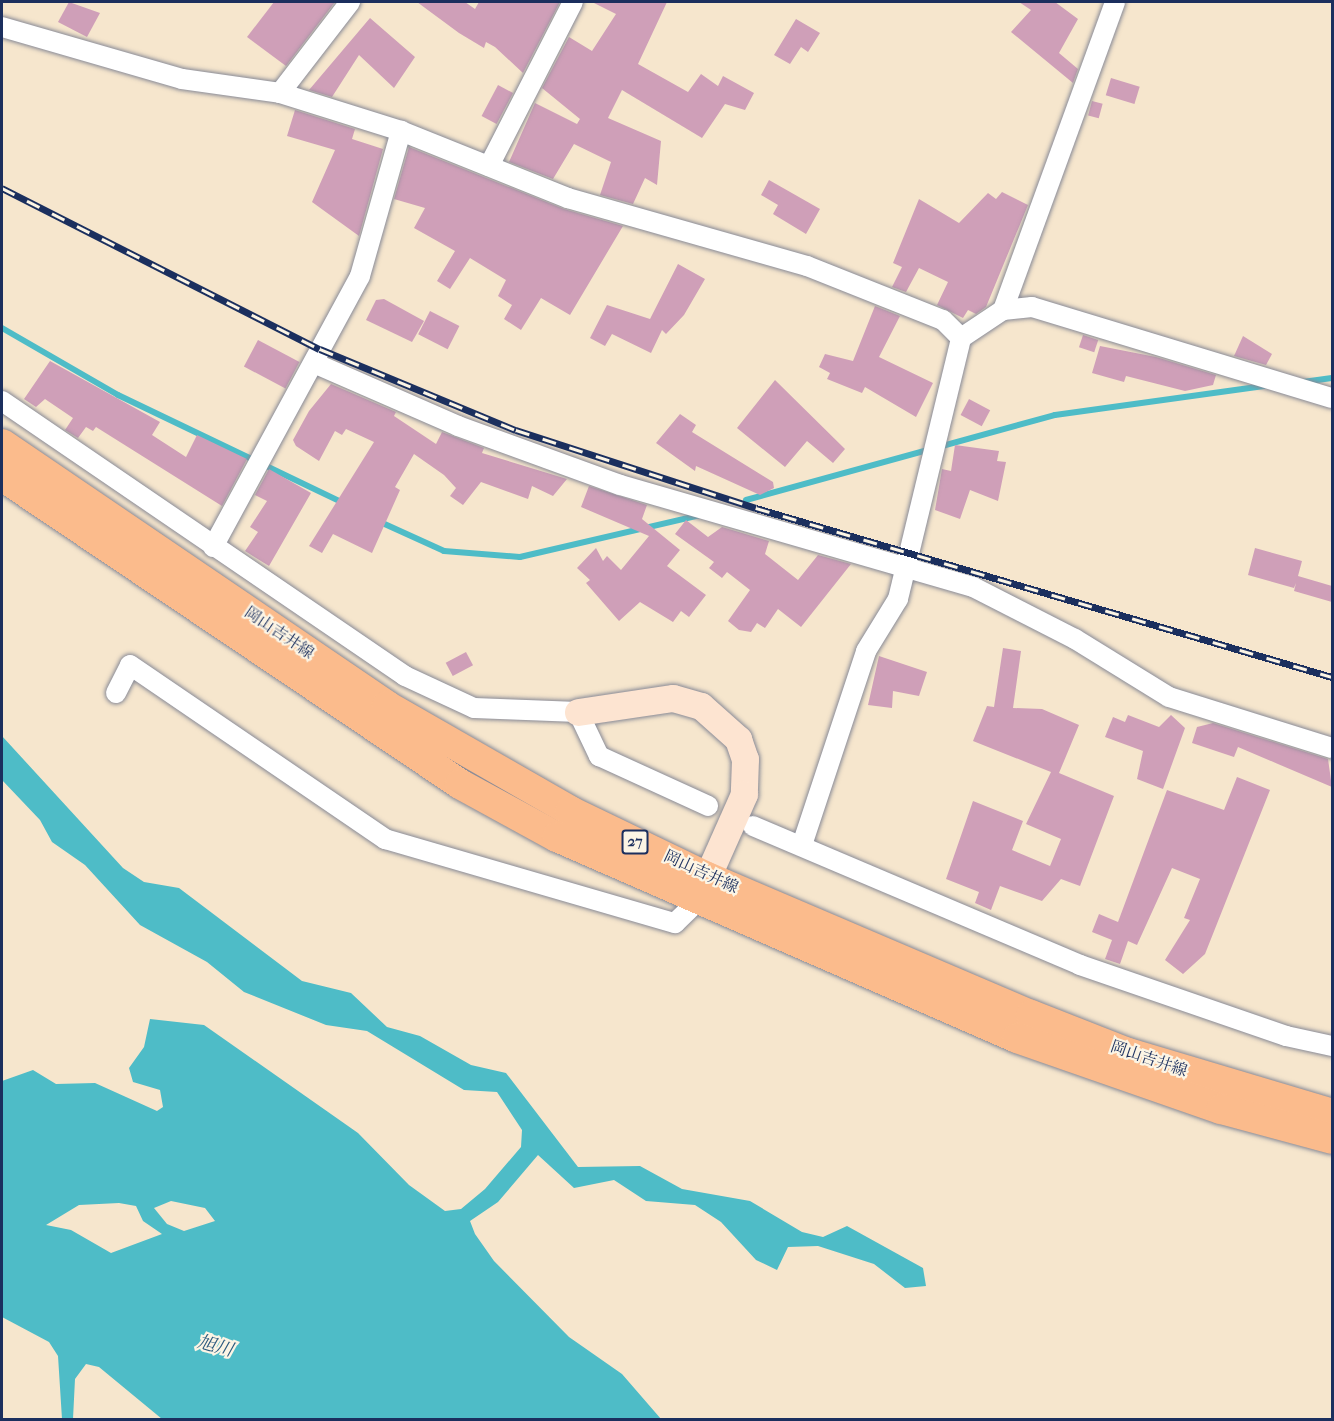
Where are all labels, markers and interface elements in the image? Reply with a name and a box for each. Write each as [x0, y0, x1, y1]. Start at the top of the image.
street label: 岡山吉井線 [240, 603, 318, 663]
road number: 27 [622, 830, 648, 854]
street label: 岡山吉井線 [661, 846, 741, 898]
street label: 岡山吉井線 [1108, 1037, 1190, 1081]
water label: 旭川 [195, 1332, 235, 1362]

